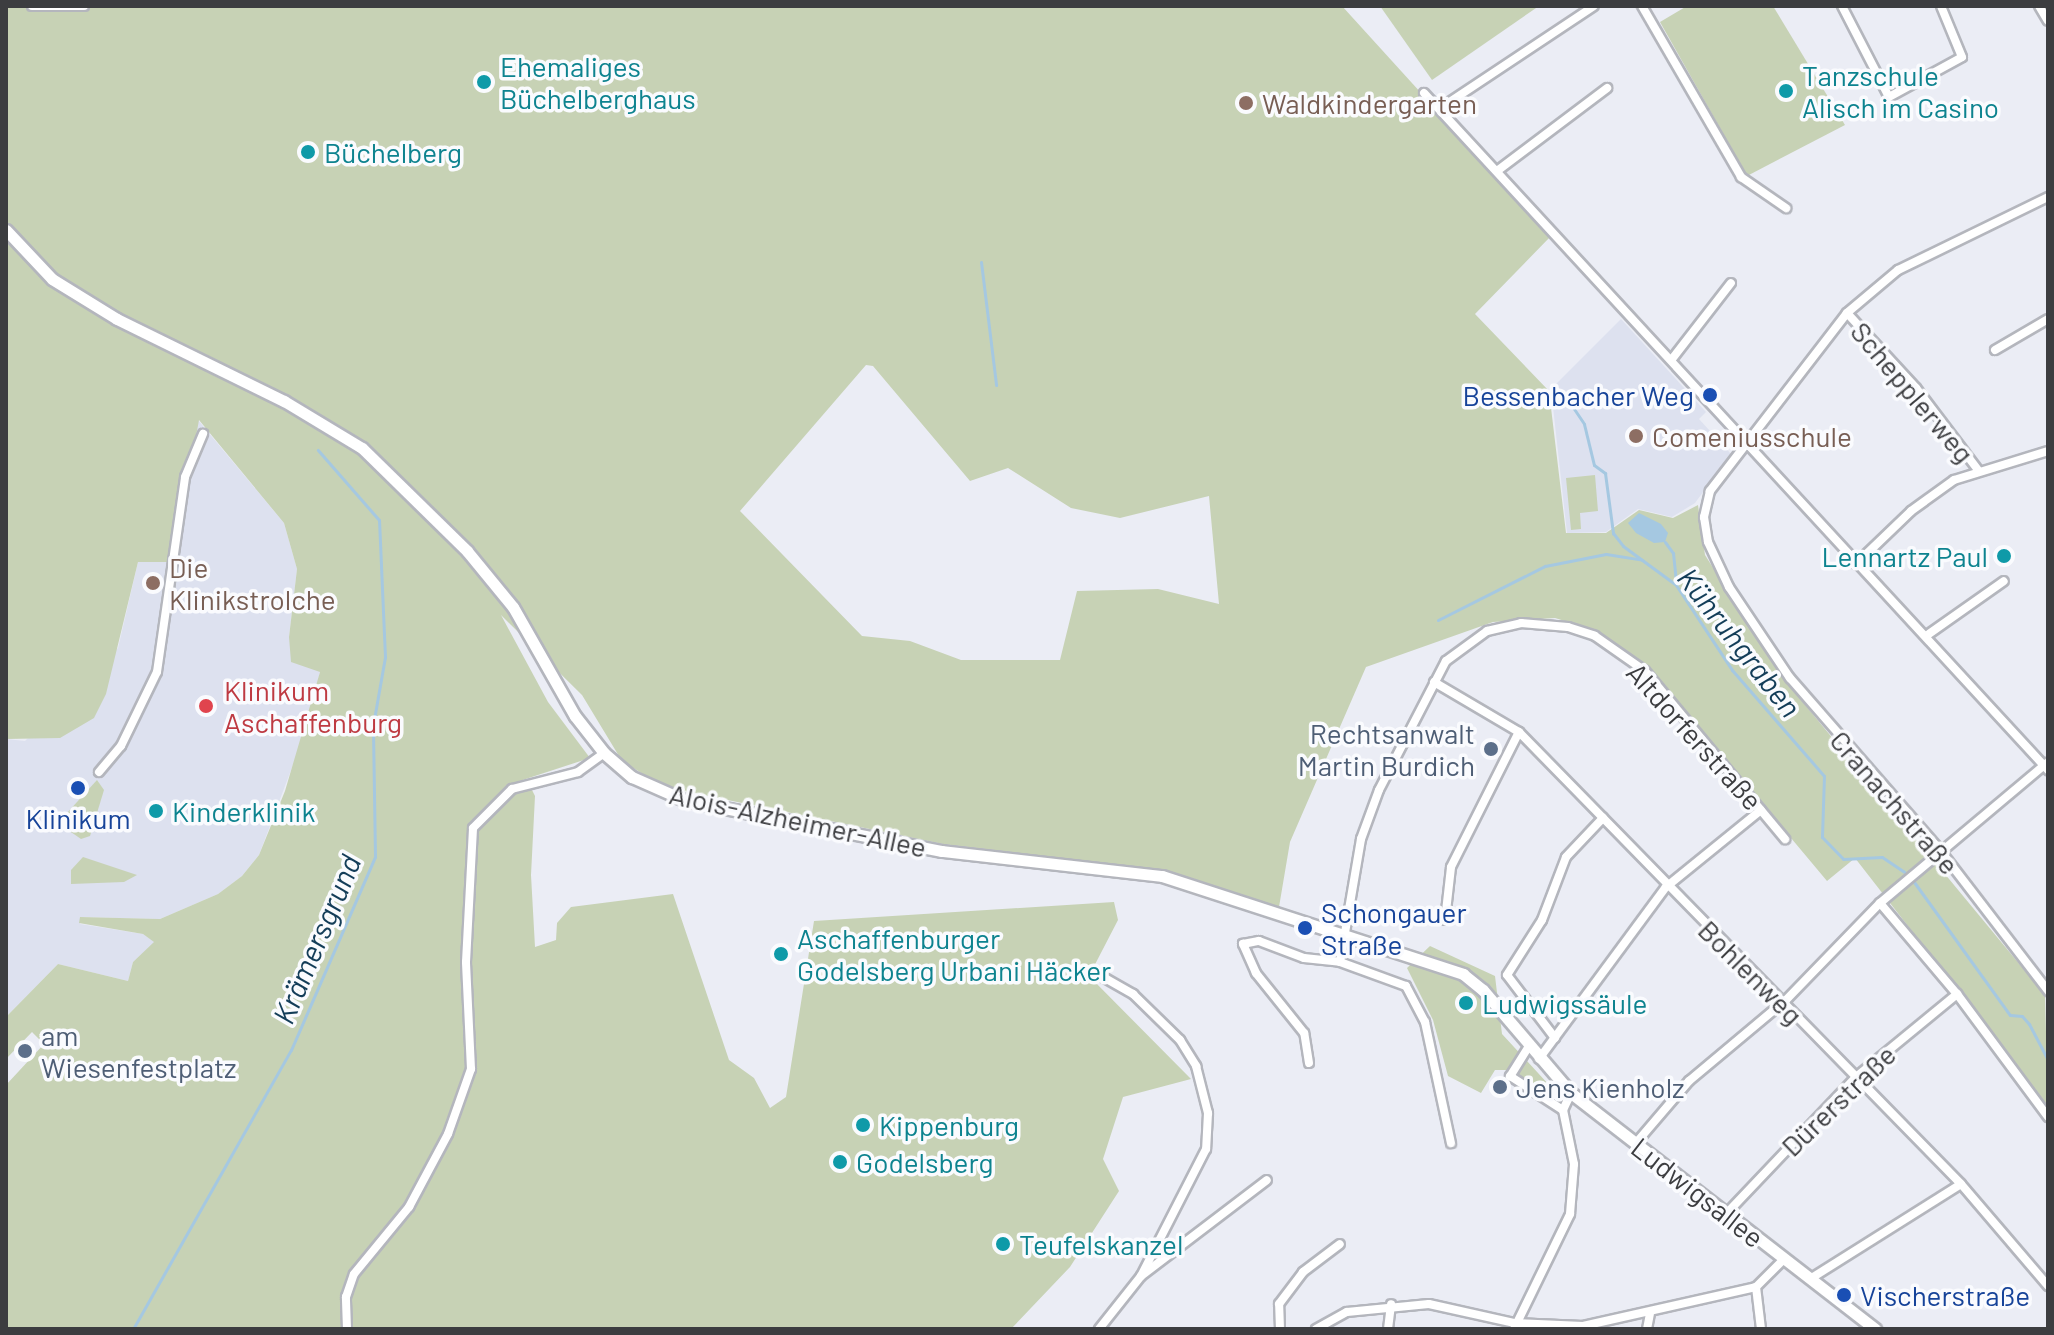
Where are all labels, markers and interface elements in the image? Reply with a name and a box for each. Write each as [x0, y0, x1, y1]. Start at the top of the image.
place label: Ehemaliges Büchelberghaus [500, 49, 696, 115]
place label: Tanzschule Alisch im Casino [1802, 58, 1999, 124]
marker: Ehemaliges Büchelberghaus [475, 73, 493, 91]
marker: Tanzschule Alisch im Casino [1777, 82, 1795, 100]
place label: Waldkindergarten [1262, 86, 1477, 120]
marker: Waldkindergarten [1237, 94, 1255, 112]
place label: Büchelberg [324, 135, 462, 169]
marker: Büchelberg [299, 143, 317, 161]
street label: Schepplerweg [1844, 315, 1982, 469]
place label: Bessenbacher Weg [1462, 378, 1694, 412]
marker: Bessenbacher Weg [1701, 386, 1719, 404]
place label: Comeniusschule [1652, 419, 1852, 453]
marker: Comeniusschule [1627, 427, 1645, 445]
place label: Lennartz Paul [1822, 539, 1988, 573]
marker: Lennartz Paul [1995, 547, 2013, 565]
place label: Die Klinikstrolche [169, 550, 336, 616]
water label: Kühruhgraben [1671, 560, 1809, 724]
marker: Die Klinikstrolche [144, 574, 162, 592]
street label: Altdorferstraße [1620, 655, 1770, 817]
place label: Klinikum Aschaffenburg [224, 673, 402, 739]
marker: Klinikum Aschaffenburg [195, 695, 217, 717]
place label: Rechtsanwalt Martin Burdich [1298, 716, 1475, 782]
street label: Cranachstraße [1824, 723, 1966, 881]
marker: Rechtsanwalt Martin Burdich [1482, 740, 1500, 758]
street label: Alois-Alzheimer-Allee [666, 776, 930, 864]
marker: Klinikum [69, 779, 87, 797]
place label: Kinderklinik [172, 794, 315, 828]
place label: Klinikum [25, 801, 131, 835]
marker: Kinderklinik [147, 802, 165, 820]
water label: Krämersgrund [264, 849, 368, 1029]
place label: Schongauer Straße [1321, 895, 1467, 961]
street label: Bohlenweg [1692, 913, 1810, 1031]
marker: Schongauer Straße [1296, 919, 1314, 937]
place label: Aschaffenburger Godelsberg Urbani Häcker [797, 921, 1111, 987]
marker: Aschaffenburger Godelsberg Urbani Häcker [772, 945, 790, 963]
place label: Ludwigssäule [1482, 986, 1647, 1020]
marker: Ludwigssäule [1457, 994, 1475, 1012]
place label: am Wiesenfestplatz [41, 1018, 237, 1084]
street label: Dürerstraße [1774, 1037, 1902, 1163]
marker: am Wiesenfestplatz [16, 1042, 34, 1060]
place label: Jens Kienholz [1516, 1070, 1685, 1104]
marker: Jens Kienholz [1491, 1078, 1509, 1096]
place label: Kippenburg [879, 1108, 1019, 1142]
marker: Kippenburg [854, 1116, 872, 1134]
street label: Ludwigsallee [1625, 1130, 1771, 1254]
place label: Godelsberg [856, 1145, 993, 1179]
marker: Godelsberg [831, 1153, 849, 1171]
place label: Teufelskanzel [1019, 1227, 1183, 1261]
marker: Teufelskanzel [994, 1235, 1012, 1253]
place label: Vischerstraße [1860, 1278, 2030, 1312]
marker: Vischerstraße [1835, 1286, 1853, 1304]

